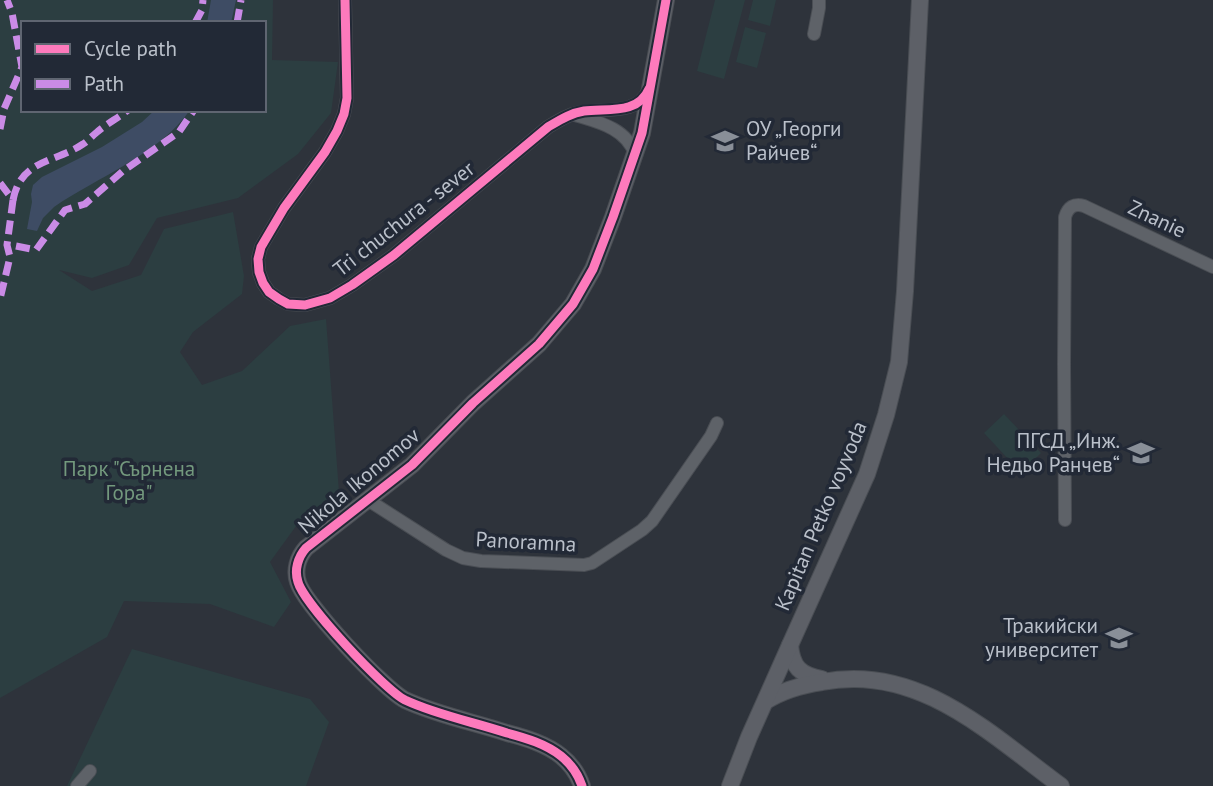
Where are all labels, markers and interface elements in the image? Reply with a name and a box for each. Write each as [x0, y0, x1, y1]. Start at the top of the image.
legend [21, 21, 266, 112]
text: Cycle path [84, 35, 177, 62]
text: Path [84, 70, 124, 97]
place label: ОУ „Георги Райчев“ [746, 115, 841, 166]
school or university icon: ОУ „Георги Райчев“ [710, 126, 740, 156]
street label: Tri chuchura - sever [328, 155, 480, 282]
street label: Znanie [1124, 193, 1190, 244]
street label: Kapitan Petko voyvoda [768, 417, 873, 615]
street label: Nikola Ikonomov [292, 422, 425, 540]
place label: ПГСД „Инж. Недьо Ранчев“ [987, 427, 1120, 478]
school or university icon: ПГСД „Инж. Недьо Ранчев“ [1126, 438, 1156, 468]
park label: Парк "Сърнена Гора" [63, 455, 195, 506]
street label: Panoramna [475, 525, 577, 558]
place label: Тракийски университет [985, 612, 1099, 663]
school or university icon: Тракийски университет [1104, 623, 1134, 653]

